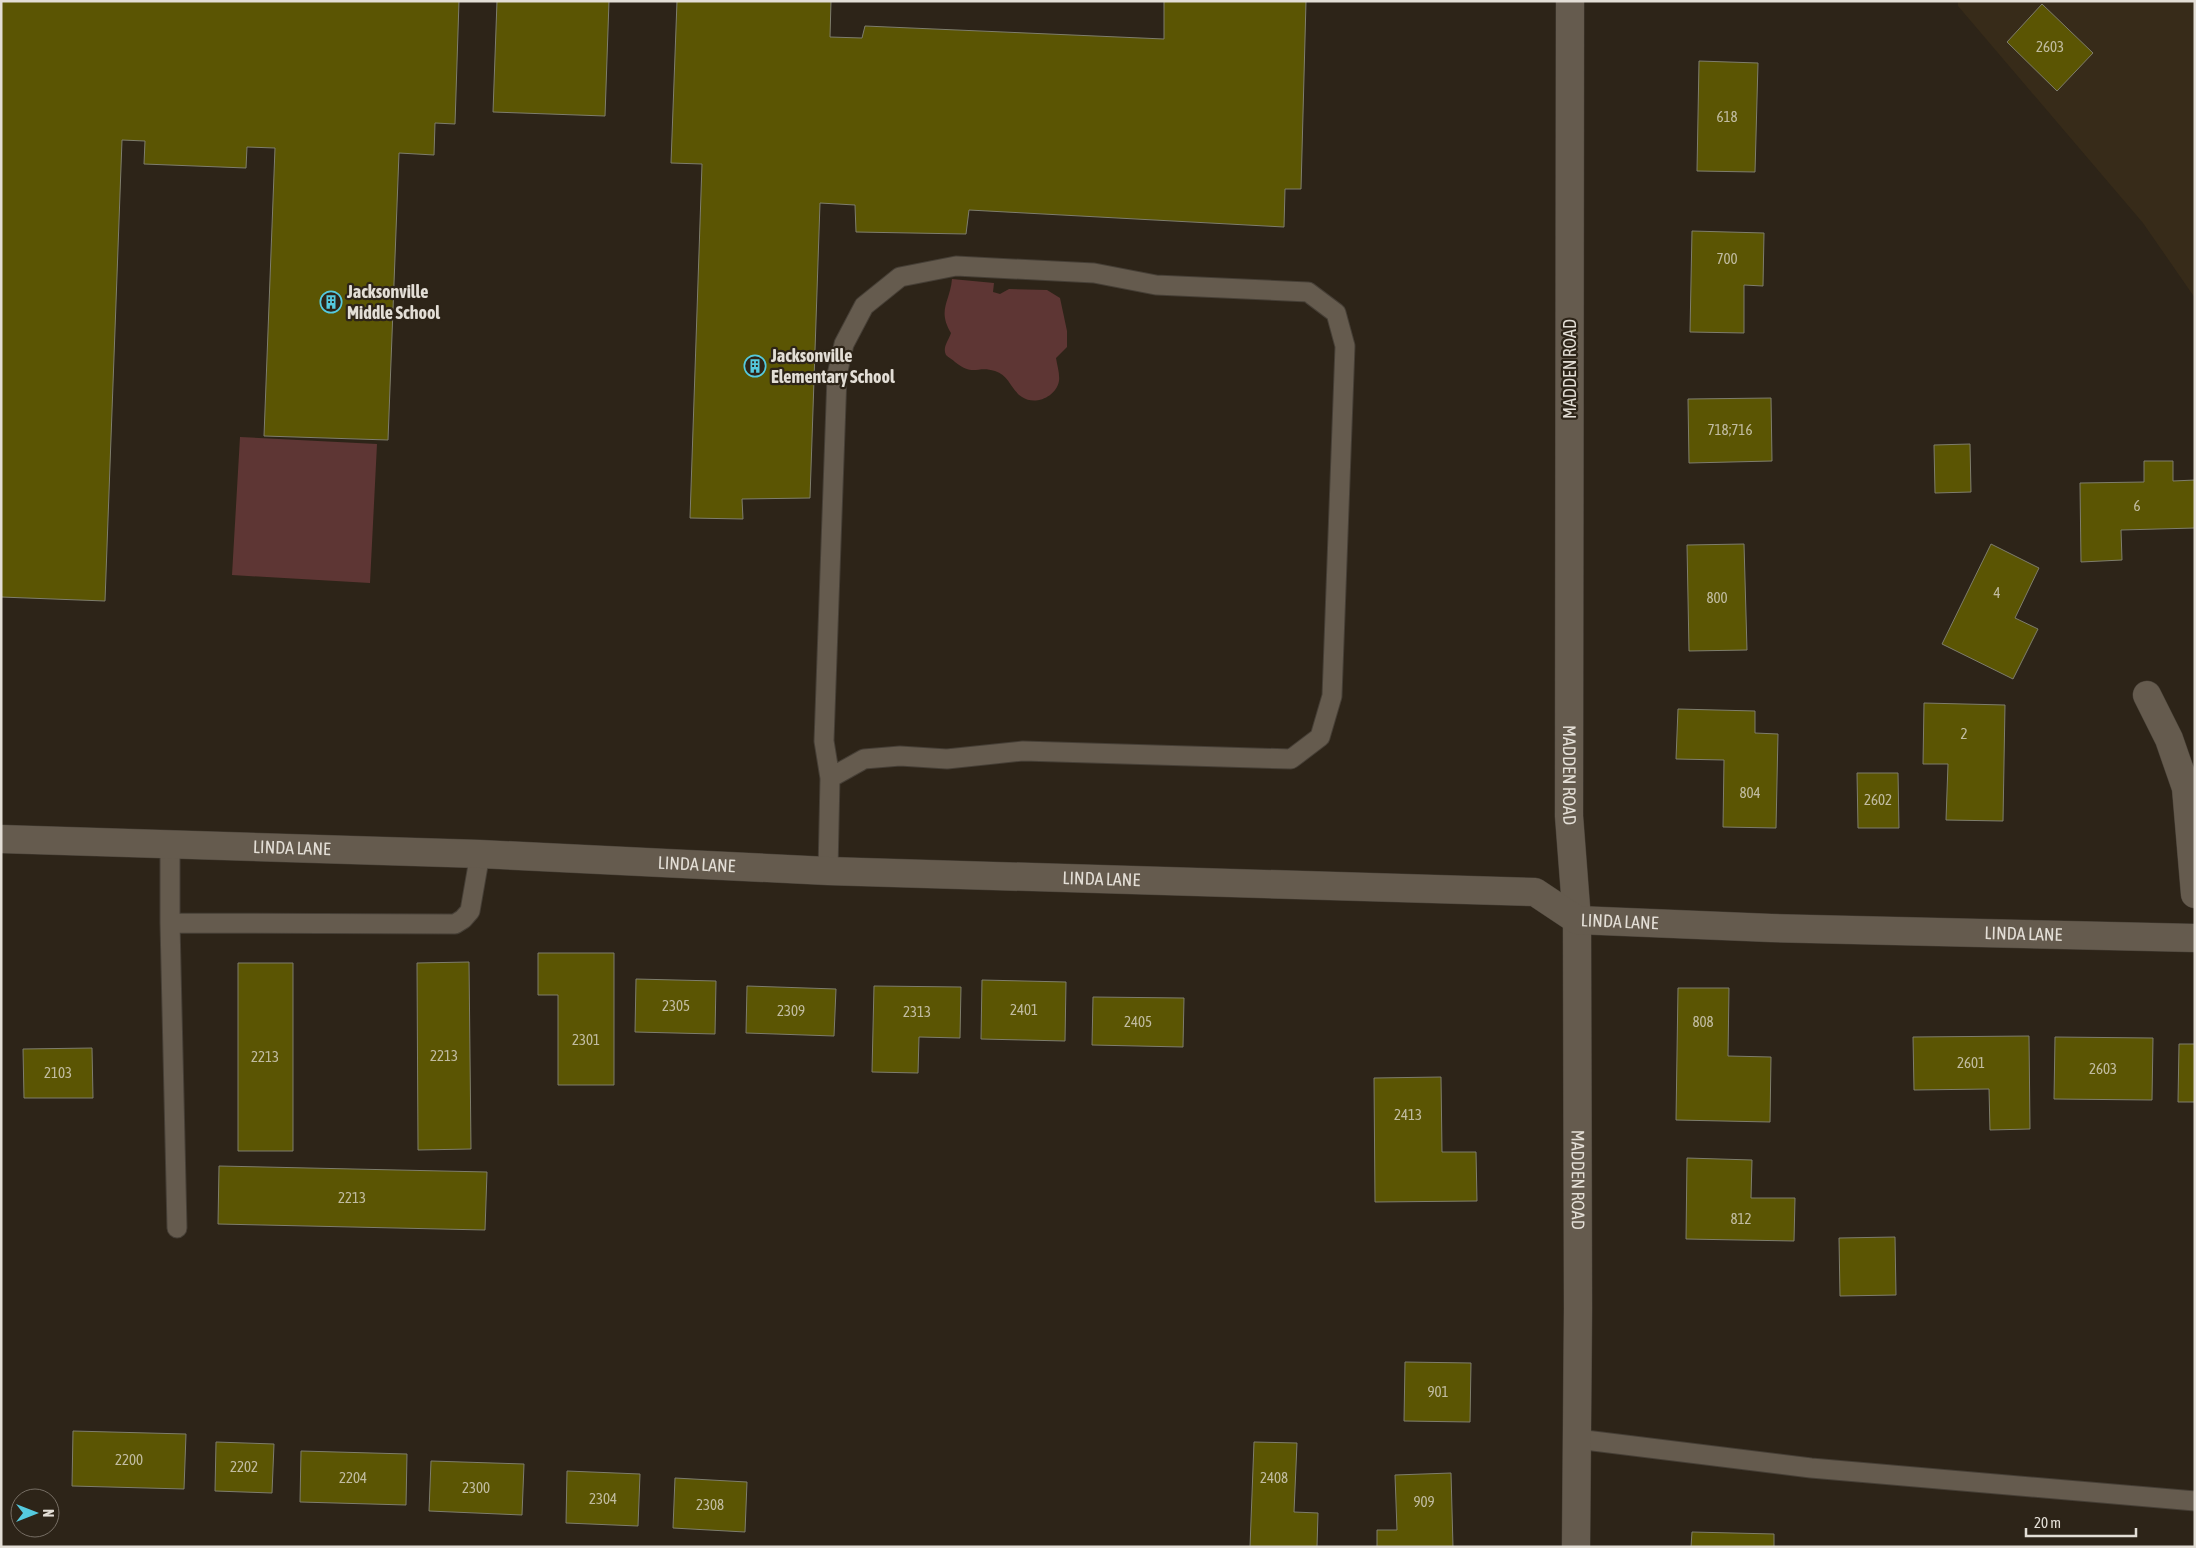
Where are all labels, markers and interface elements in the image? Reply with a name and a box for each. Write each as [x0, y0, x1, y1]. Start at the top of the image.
house number: 2603 [2036, 38, 2064, 55]
house number: 618 [1716, 108, 1738, 125]
house number: 700 [1716, 250, 1738, 267]
place label: Jacksonville Middle School [346, 281, 440, 323]
building icon: Jacksonville Middle School [319, 290, 343, 314]
street label: MADDEN ROAD [1559, 319, 1580, 419]
place label: Jacksonville Elementary School [770, 345, 895, 387]
building icon: Jacksonville Elementary School [743, 354, 767, 378]
house number: 718;716 [1708, 421, 1752, 438]
house number: 6 [2133, 497, 2141, 514]
house number: 4 [1993, 584, 2001, 601]
house number: 800 [1706, 589, 1728, 606]
street label: MADDEN ROAD [1559, 725, 1581, 826]
house number: 2 [1960, 725, 1968, 742]
house number: 804 [1739, 784, 1761, 801]
house number: 2602 [1864, 791, 1892, 808]
street label: LINDA LANE [253, 836, 331, 859]
street label: LINDA LANE [657, 852, 736, 876]
street label: LINDA LANE [1062, 867, 1141, 890]
street label: LINDA LANE [1580, 909, 1659, 933]
street label: LINDA LANE [1984, 922, 2063, 945]
house number: 2305 [662, 997, 690, 1014]
house number: 2401 [1010, 1001, 1038, 1018]
house number: 2309 [777, 1002, 805, 1019]
house number: 2313 [903, 1003, 931, 1020]
house number: 2405 [1124, 1013, 1152, 1030]
house number: 808 [1692, 1013, 1714, 1030]
house number: 2301 [572, 1031, 600, 1048]
house number: 2213 [430, 1047, 458, 1064]
house number: 2213 [251, 1048, 279, 1065]
house number: 2601 [1957, 1054, 1985, 1071]
house number: 2603 [2089, 1060, 2117, 1077]
house number: 2103 [44, 1064, 72, 1081]
house number: 2413 [1394, 1106, 1422, 1123]
street label: MADDEN ROAD [1568, 1130, 1589, 1230]
house number: 2213 [338, 1189, 366, 1206]
house number: 812 [1730, 1210, 1752, 1227]
house number: 901 [1427, 1383, 1449, 1400]
house number: 2200 [115, 1451, 143, 1468]
house number: 2202 [230, 1458, 258, 1475]
house number: 2204 [339, 1469, 367, 1486]
house number: 2408 [1260, 1469, 1288, 1486]
house number: 2300 [462, 1479, 490, 1496]
north arrow [10, 1488, 60, 1538]
house number: 2304 [589, 1490, 617, 1507]
house number: 909 [1413, 1493, 1435, 1510]
house number: 2308 [696, 1496, 724, 1513]
scale bar [2026, 1506, 2136, 1538]
text: N [40, 1509, 56, 1517]
text: 20 m [2034, 1514, 2061, 1531]

